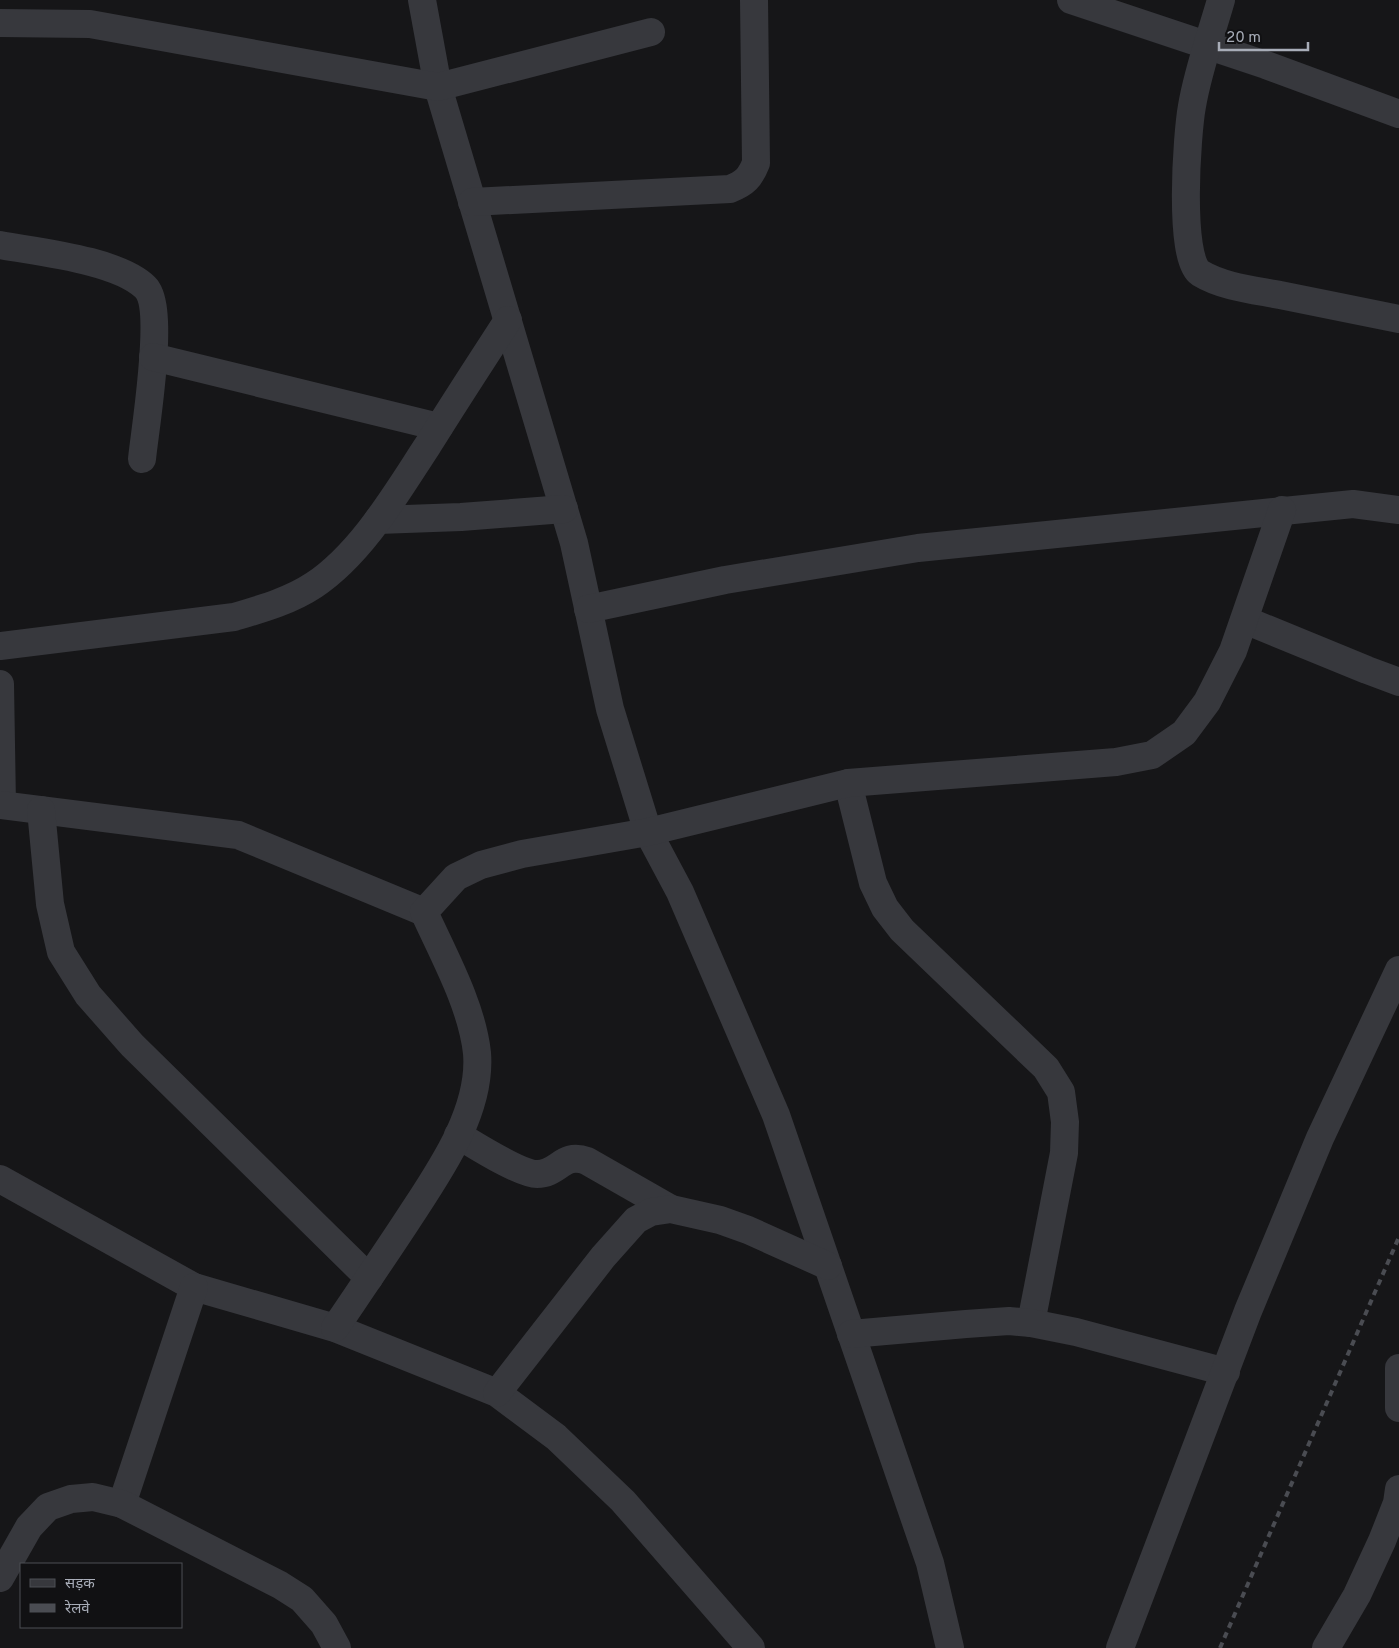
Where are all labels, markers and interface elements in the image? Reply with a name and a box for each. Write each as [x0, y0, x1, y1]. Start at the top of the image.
scale bar [1219, 20, 1308, 52]
text: 20 m [1226, 29, 1261, 48]
legend [20, 1563, 182, 1628]
text: सड़क [65, 1575, 95, 1594]
text: रेलवे [64, 1599, 90, 1619]

